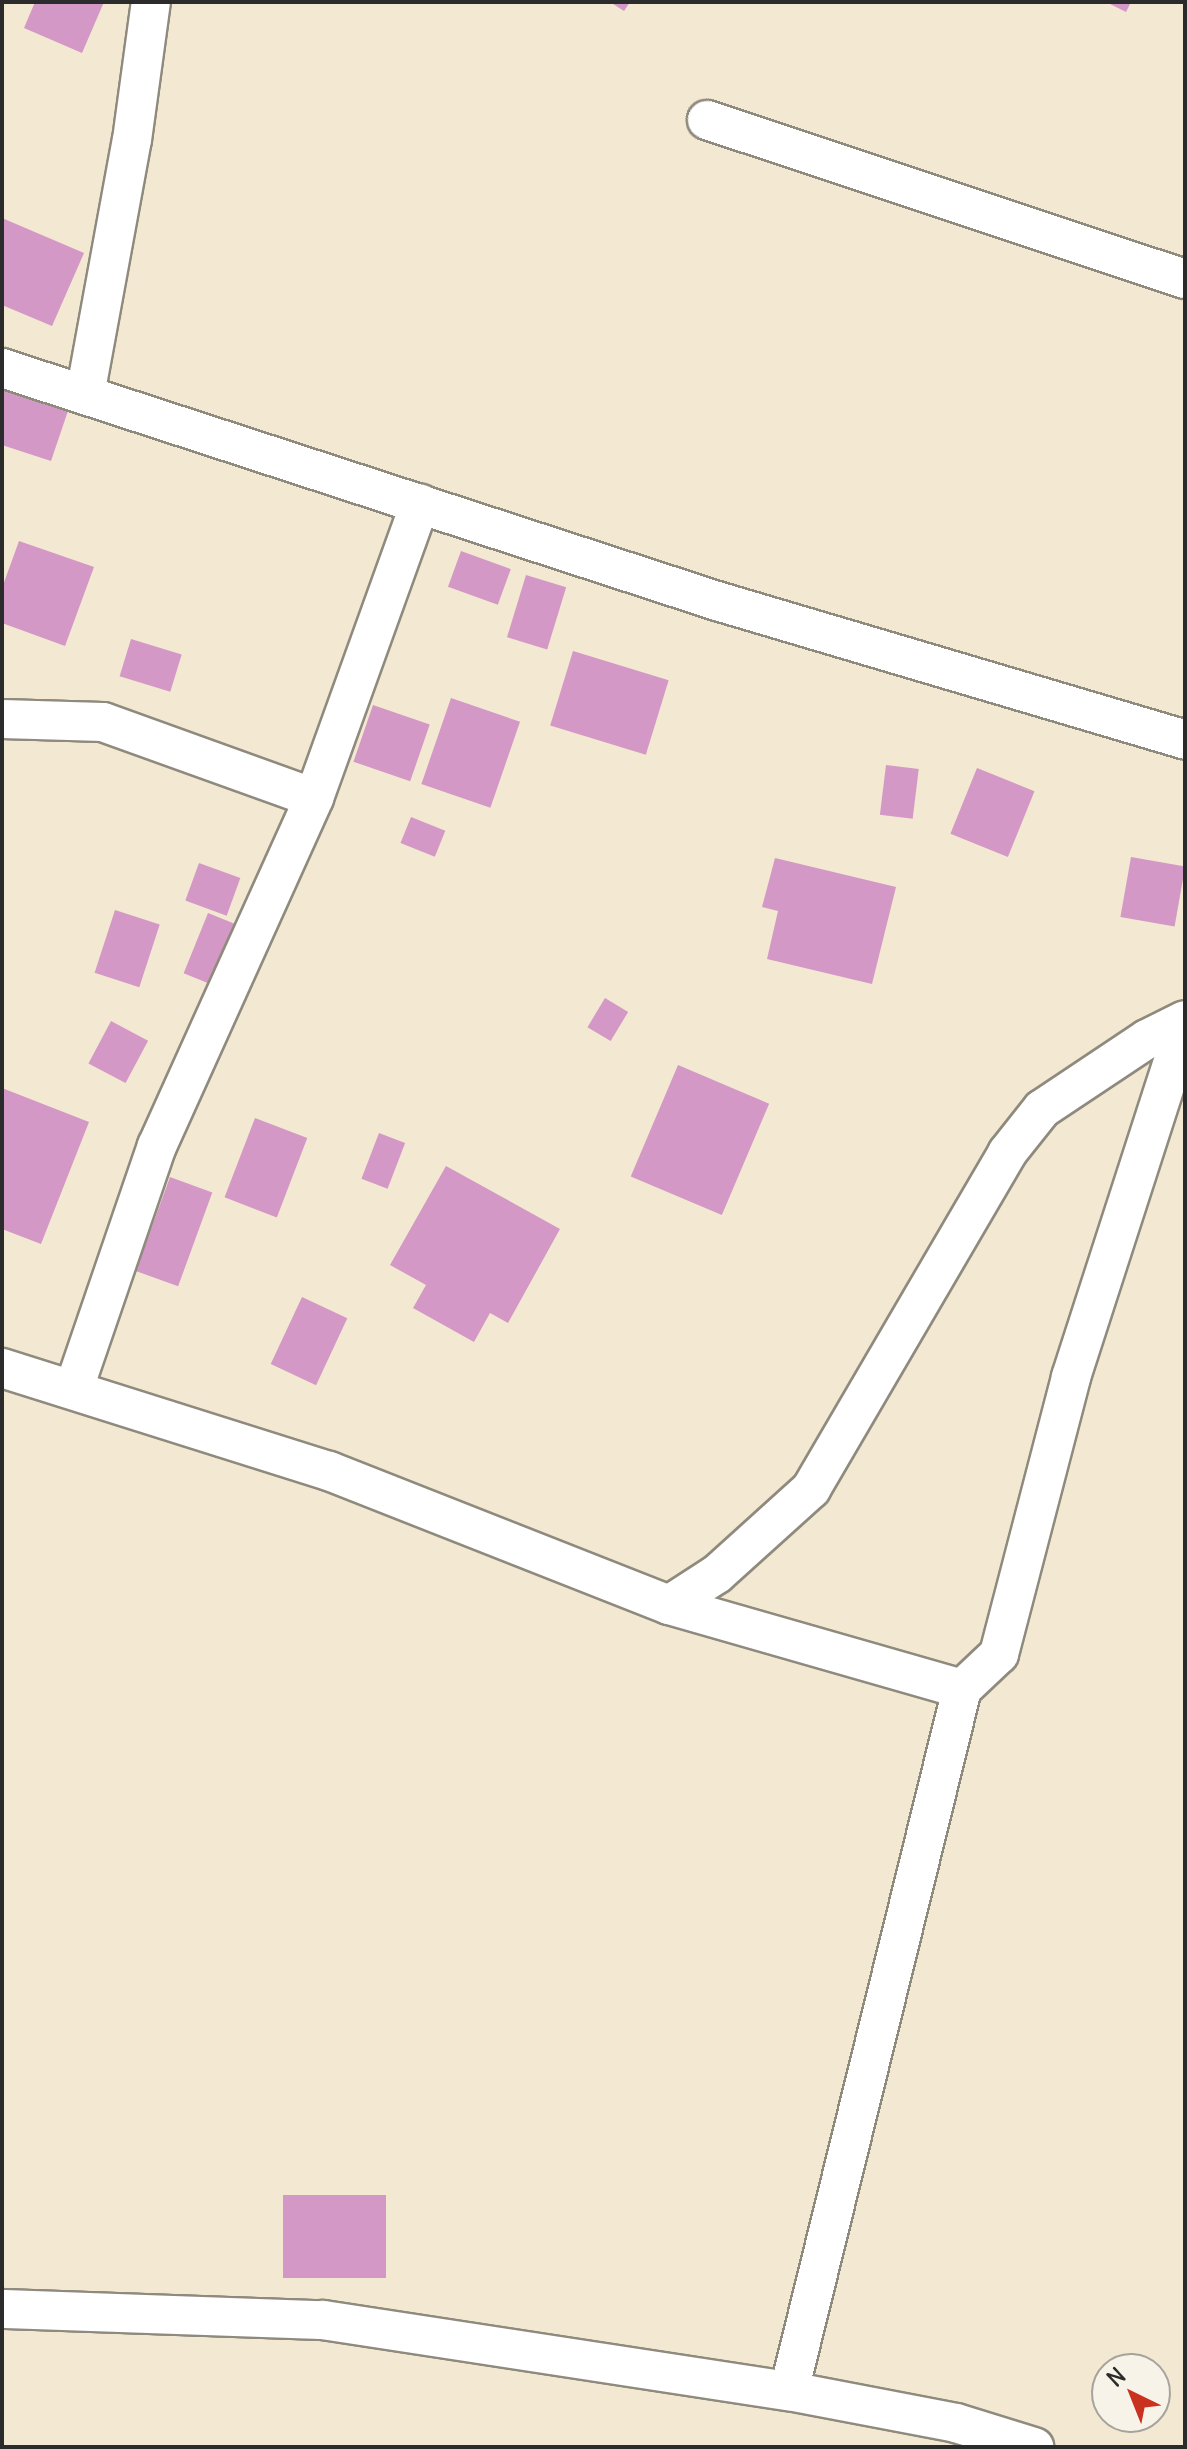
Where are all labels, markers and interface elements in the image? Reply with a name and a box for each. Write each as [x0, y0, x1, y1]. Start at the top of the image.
north arrow [1091, 2353, 1171, 2433]
text: N [1101, 2361, 1131, 2392]

